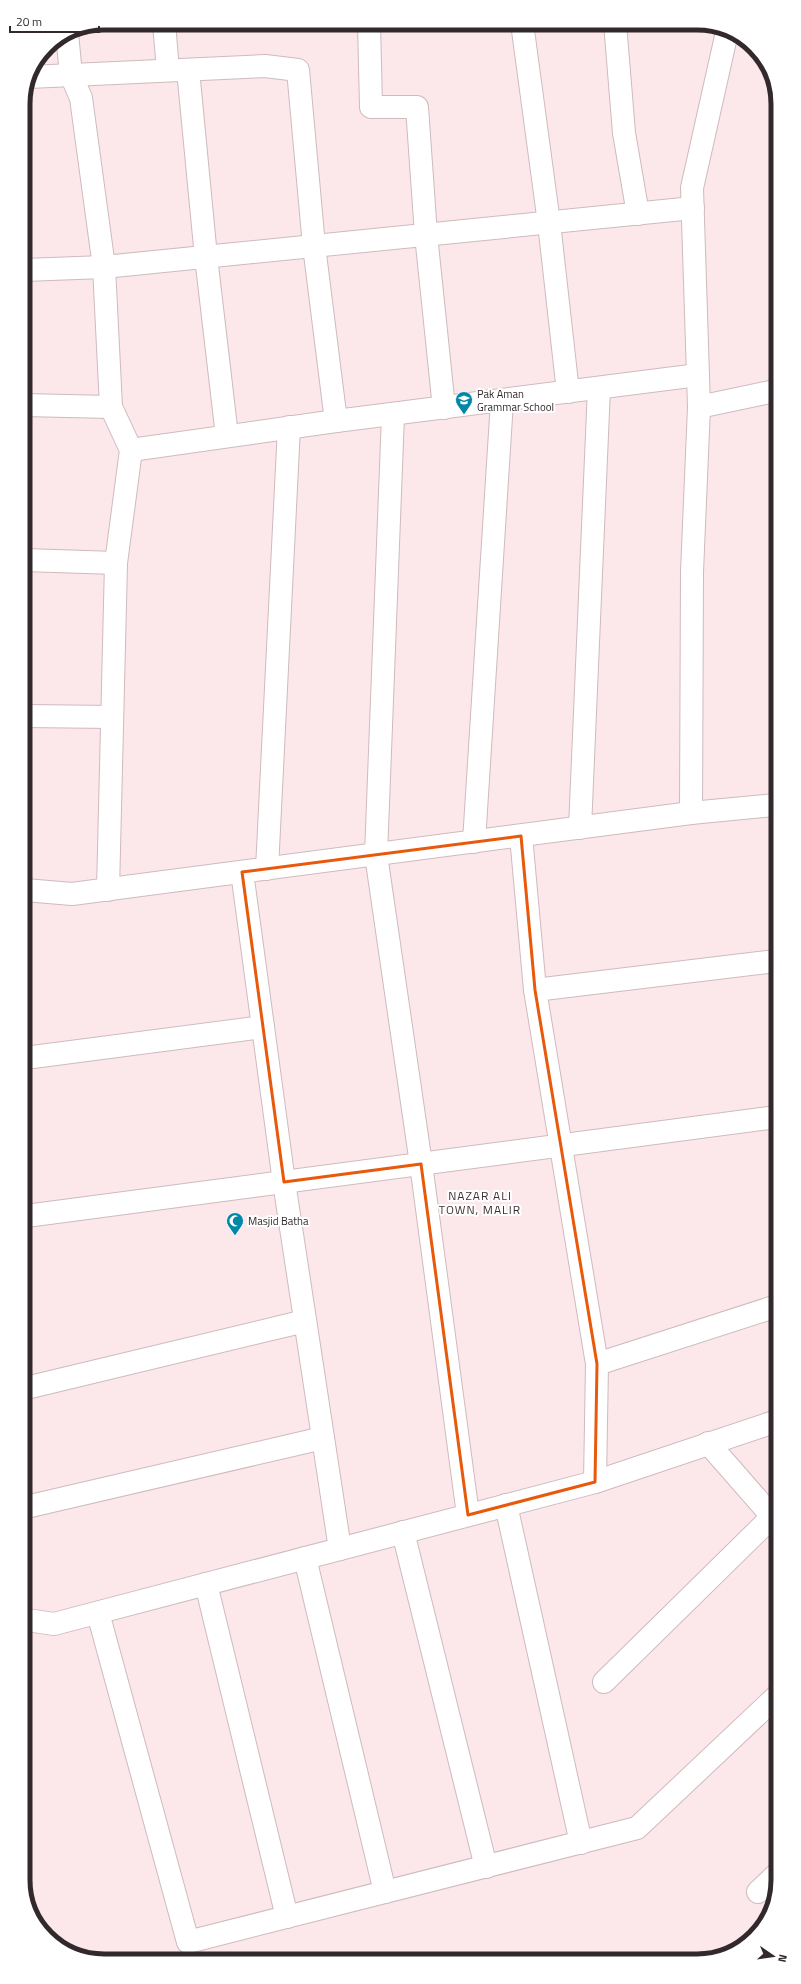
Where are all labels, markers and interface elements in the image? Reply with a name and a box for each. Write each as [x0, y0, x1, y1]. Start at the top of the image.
scale bar [10, 8, 99, 34]
text: 20 m [16, 12, 42, 31]
place label: Pak Aman Grammar School [477, 386, 554, 415]
school or university icon: Pak Aman Grammar School [454, 390, 474, 415]
district label: NAZAR ALI TOWN, MALIR [439, 1186, 521, 1219]
mosque icon: Masjid Batha [225, 1211, 245, 1236]
place label: Masjid Batha [248, 1213, 309, 1229]
north arrow [753, 1936, 793, 1976]
text: N [774, 1953, 791, 1964]

